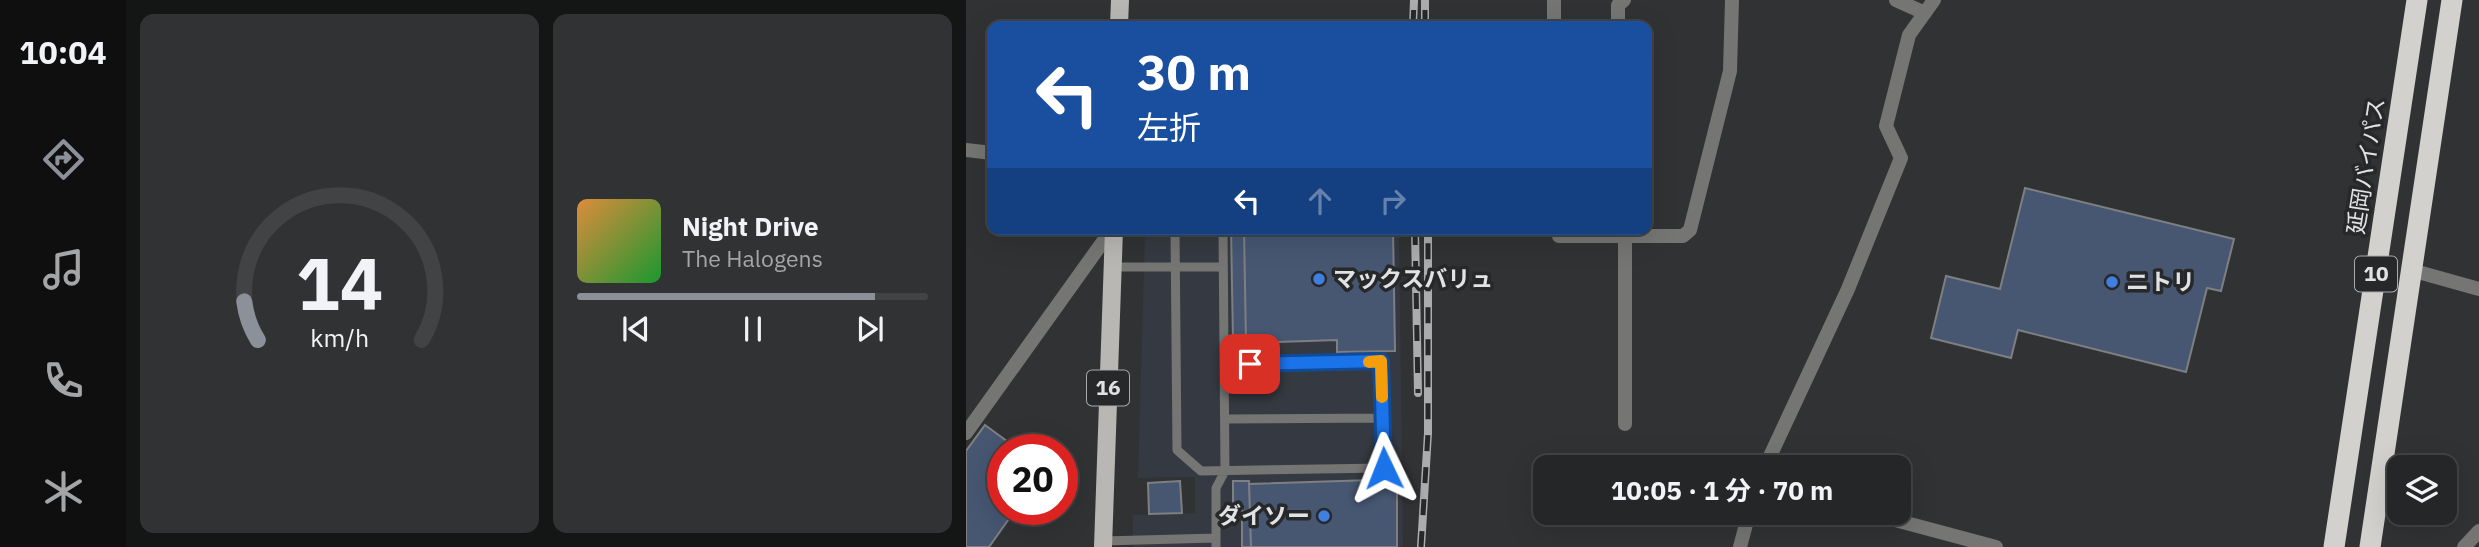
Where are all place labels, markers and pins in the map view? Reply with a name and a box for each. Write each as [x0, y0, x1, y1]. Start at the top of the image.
place label: マックスバリュ [1333, 263, 1493, 293]
place label: ニトリ [2126, 266, 2195, 296]
marker: マックスバリュ [1311, 271, 1327, 287]
marker: ニトリ [2104, 274, 2120, 290]
pin [1220, 334, 1280, 394]
place label: ダイソー [1218, 500, 1310, 530]
marker: ダイソー [1316, 508, 1332, 524]

